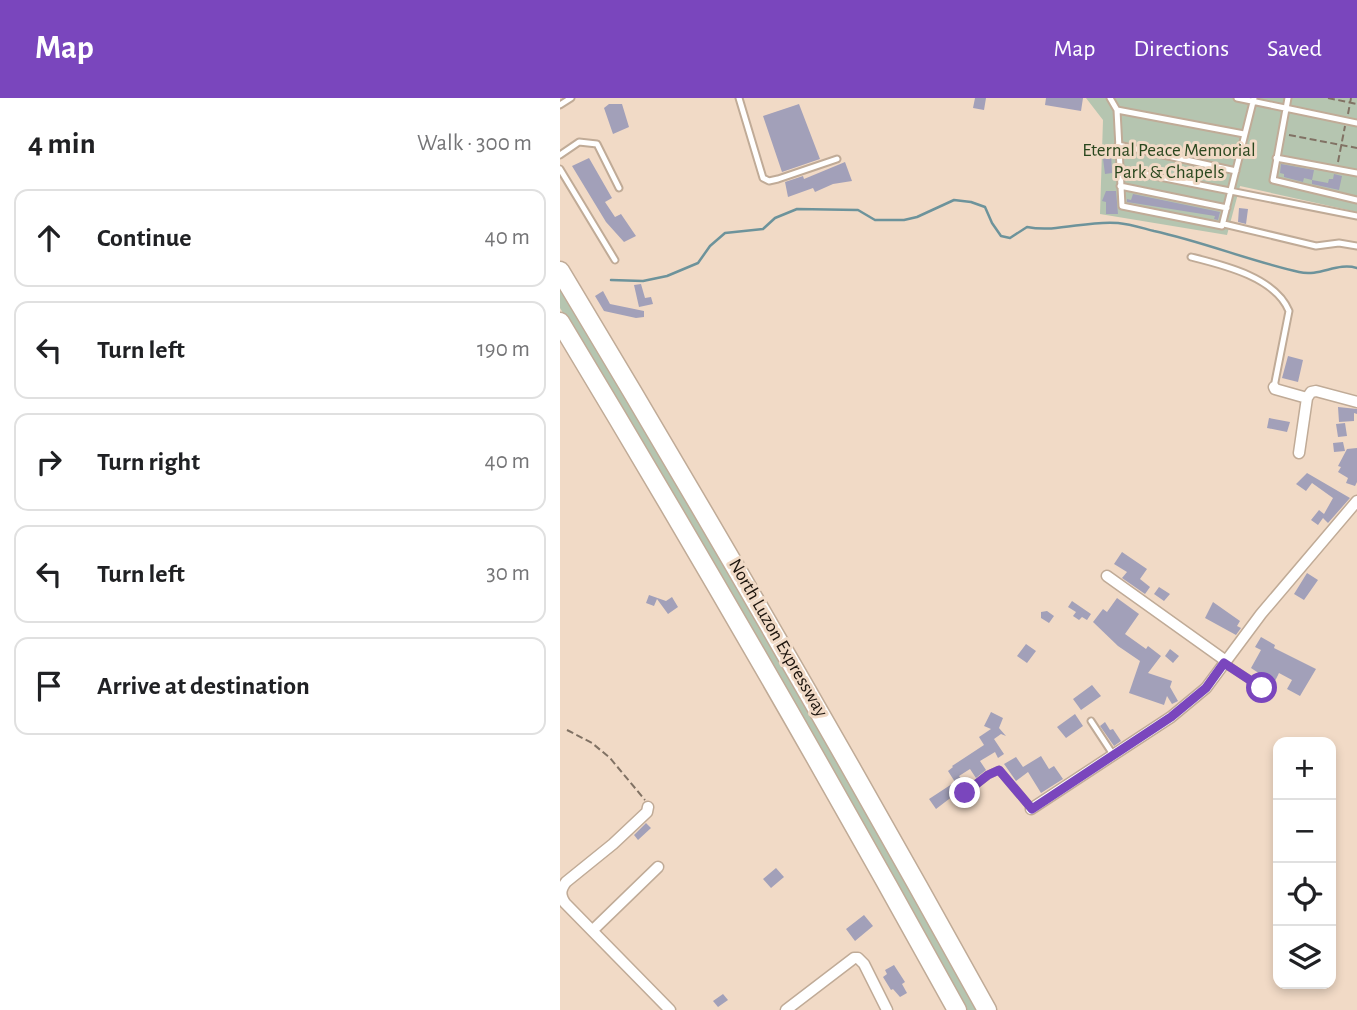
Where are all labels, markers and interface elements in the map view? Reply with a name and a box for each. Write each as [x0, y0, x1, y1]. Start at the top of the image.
text: Map [35, 32, 94, 65]
text: Map [1053, 37, 1095, 61]
text: Directions [1133, 37, 1229, 61]
text: Saved [1267, 37, 1322, 61]
text: 4 min [28, 129, 96, 159]
text: Walk · 300 m [417, 132, 532, 155]
park label: Eternal Peace Memorial Park & Chapels [1082, 141, 1256, 182]
icon: ahead [30, 219, 68, 257]
text: Continue [97, 225, 192, 251]
text: 40 m [485, 226, 530, 249]
icon: left [30, 331, 68, 369]
text: Turn left [97, 337, 185, 363]
text: 190 m [477, 338, 530, 361]
icon: right [30, 443, 68, 481]
text: Turn right [97, 449, 200, 475]
text: 40 m [485, 450, 530, 473]
icon: left [30, 555, 68, 593]
street label: North Luzon Expressway [725, 556, 831, 720]
text: Turn left [97, 561, 185, 587]
text: 30 m [486, 562, 530, 585]
icon: arrive [30, 667, 68, 705]
route start [1246, 672, 1277, 703]
text: Arrive at destination [97, 673, 310, 699]
map controls [1273, 737, 1336, 989]
button: + [1273, 737, 1336, 800]
route end [949, 777, 980, 808]
button: − [1273, 800, 1336, 863]
button: locate [1273, 863, 1336, 926]
button: layers [1273, 926, 1336, 989]

